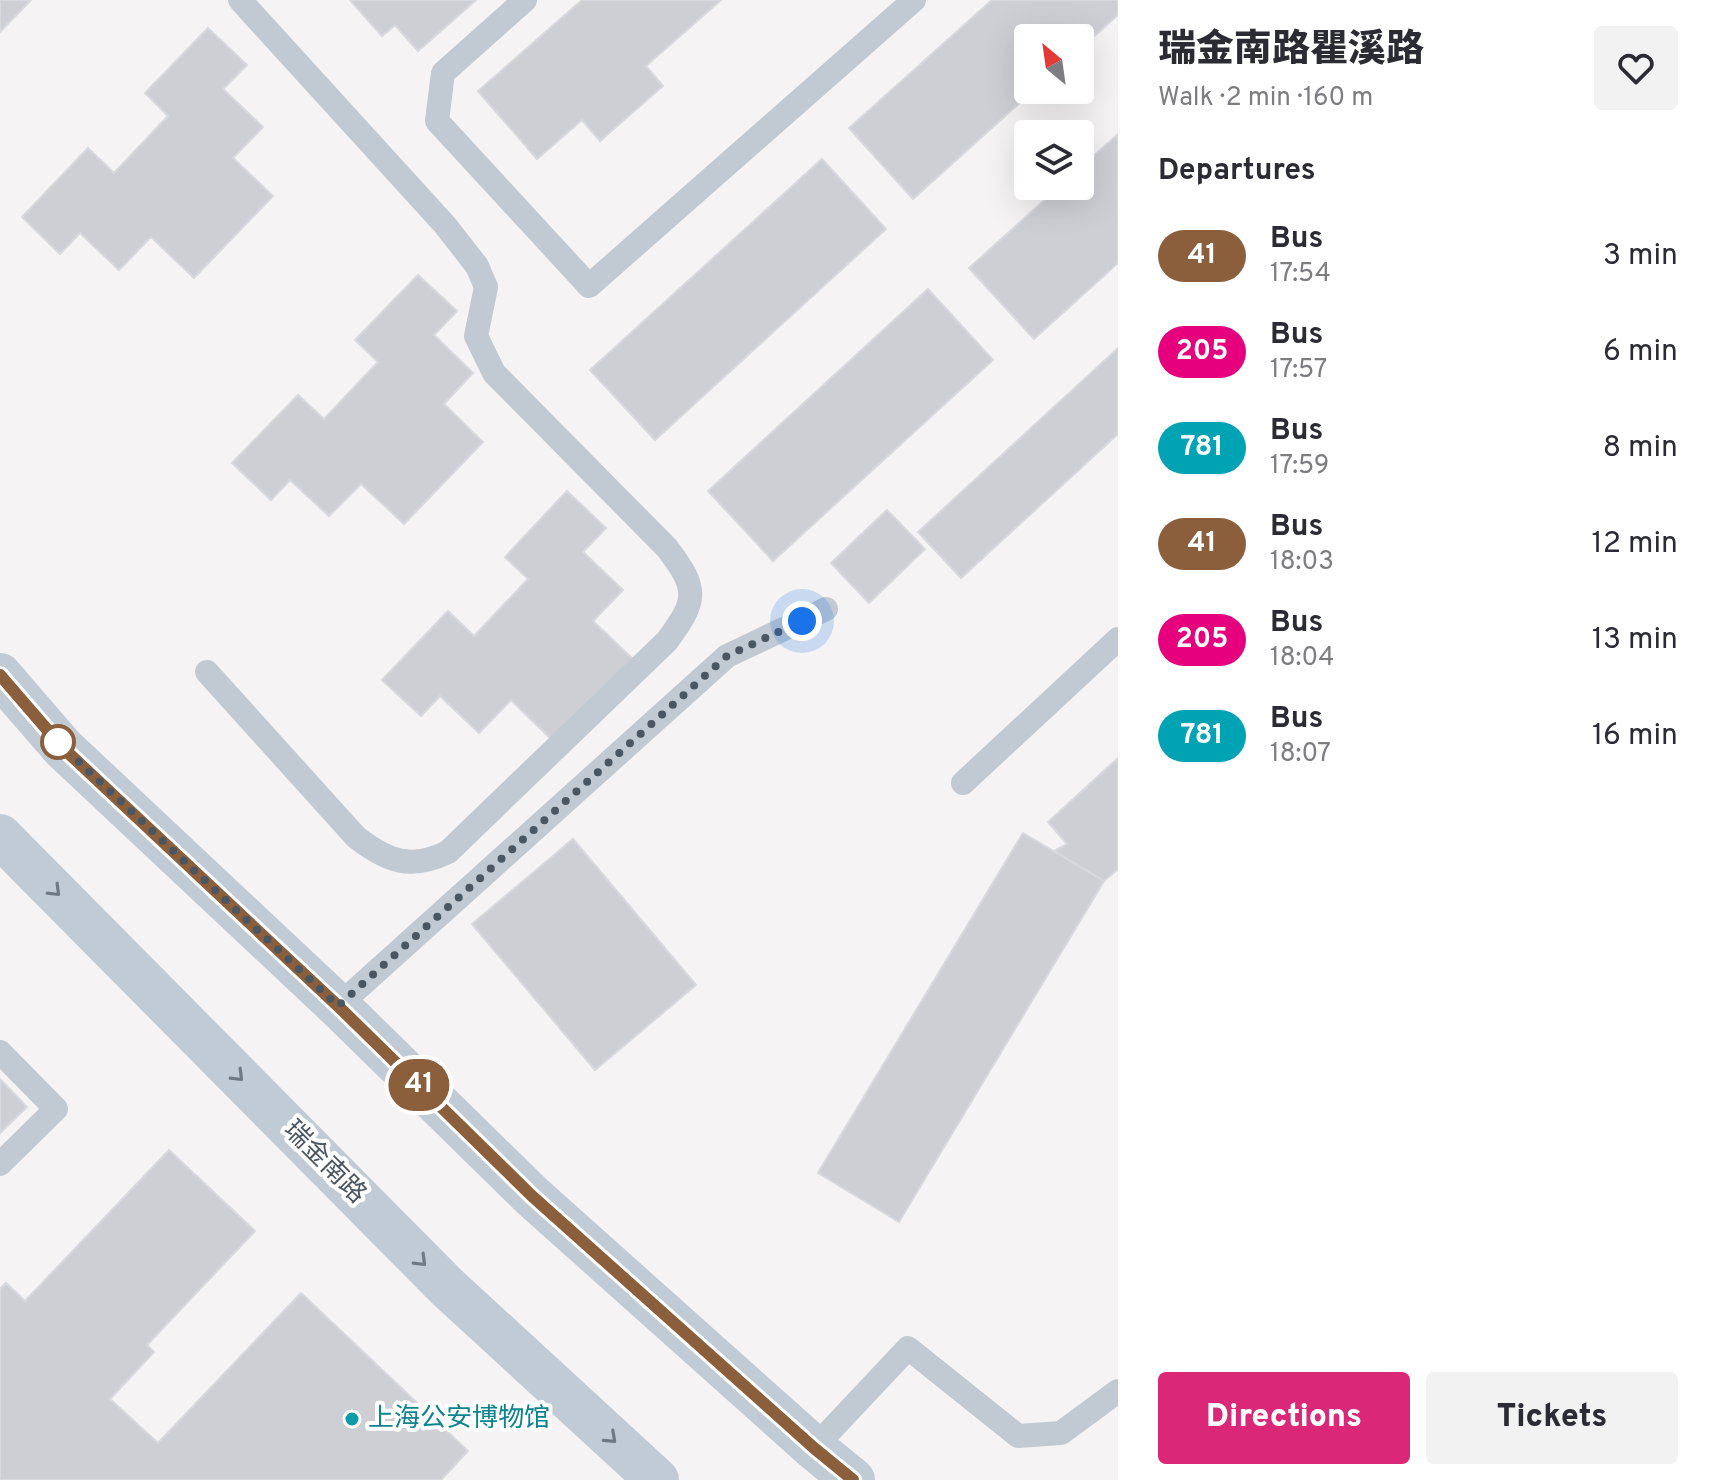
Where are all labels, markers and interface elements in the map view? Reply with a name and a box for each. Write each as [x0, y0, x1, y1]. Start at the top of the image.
north arrow [1014, 24, 1094, 104]
map controls [1014, 24, 1094, 200]
button: heart [1594, 26, 1678, 110]
text: 瑞金南路瞿溪路 [1158, 27, 1424, 76]
text: Walk · 2 min · 160 m [1158, 82, 1373, 115]
button: layers [1014, 120, 1094, 200]
text: Departures [1158, 153, 1316, 190]
text: Bus [1270, 221, 1323, 258]
text: 41 [1187, 238, 1217, 274]
text: 3 min [1603, 238, 1678, 275]
text: 17:54 [1270, 258, 1331, 291]
text: Bus [1270, 317, 1323, 354]
text: 205 [1176, 334, 1228, 370]
text: 6 min [1603, 334, 1678, 371]
text: 17:57 [1270, 354, 1327, 387]
text: Bus [1270, 413, 1323, 450]
text: 781 [1181, 430, 1223, 466]
text: 8 min [1603, 430, 1678, 467]
text: 17:59 [1270, 450, 1329, 483]
text: Bus [1270, 509, 1323, 546]
text: 41 [1187, 526, 1217, 562]
text: 12 min [1591, 526, 1678, 563]
text: 18:03 [1270, 546, 1334, 579]
your location [782, 601, 822, 641]
text: Bus [1270, 605, 1323, 642]
text: 205 [1176, 622, 1228, 658]
text: 13 min [1592, 622, 1678, 659]
text: 18:04 [1270, 642, 1334, 675]
text: Bus [1270, 701, 1323, 738]
text: 781 [1181, 718, 1223, 754]
text: 16 min [1592, 718, 1678, 755]
unlabelled marker [41, 725, 75, 759]
text: 18:07 [1270, 738, 1331, 771]
one-way arrow [46, 882, 60, 896]
line badge: 41 [383, 1059, 455, 1111]
one-way arrow [229, 1067, 243, 1081]
text: 41 [404, 1067, 434, 1103]
street label: 瑞金南路 [276, 1115, 372, 1211]
one-way arrow [411, 1252, 426, 1266]
button: Directions [1158, 1372, 1410, 1464]
button: Tickets [1426, 1372, 1678, 1464]
place label: 上海公安博物馆 [368, 1403, 550, 1436]
marker: 上海公安博物馆 [343, 1410, 361, 1428]
one-way arrow [602, 1428, 616, 1443]

